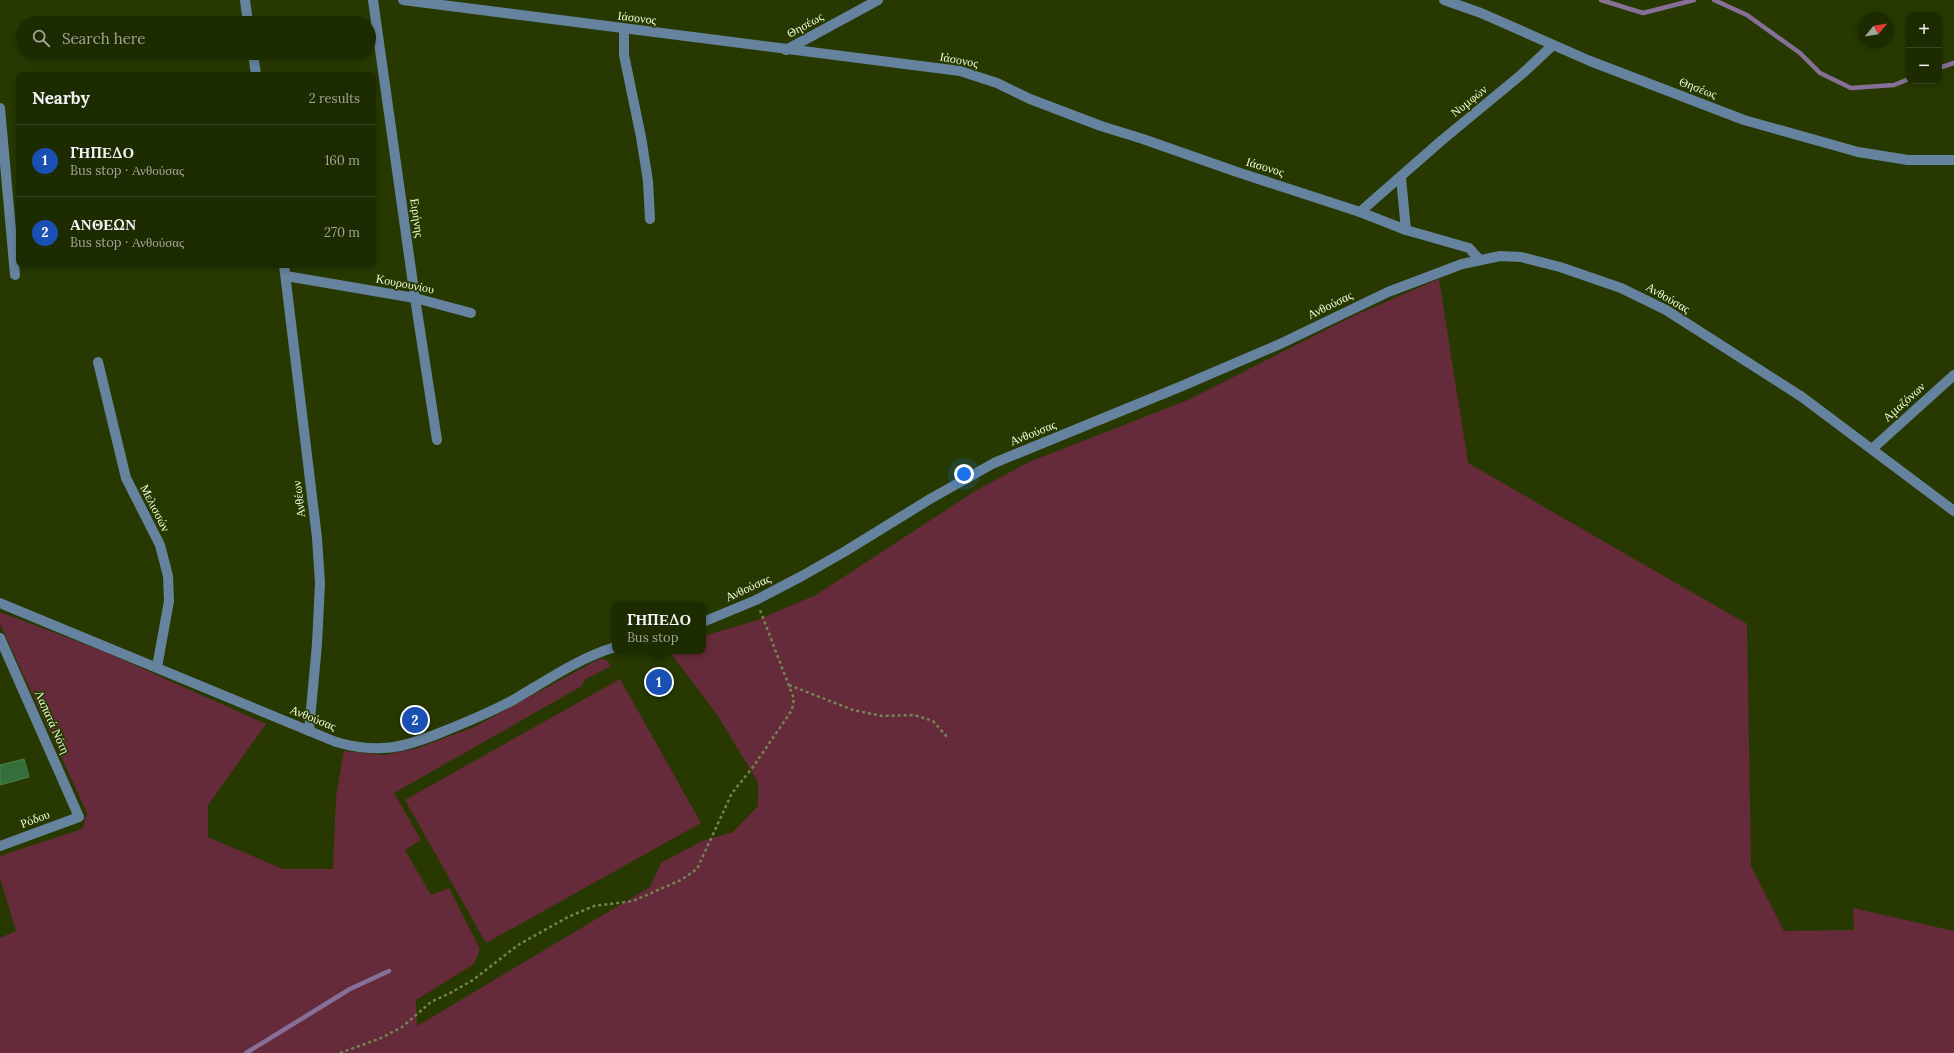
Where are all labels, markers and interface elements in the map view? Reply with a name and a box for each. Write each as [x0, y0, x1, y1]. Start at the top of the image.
street label: Ιάσονος [617, 8, 658, 27]
street label: Θησέως [784, 8, 826, 41]
north arrow [1858, 12, 1894, 48]
map controls [1906, 12, 1942, 84]
button: + [1906, 12, 1942, 48]
search box [16, 16, 376, 60]
icon: search [30, 27, 52, 49]
text: Search here [62, 29, 145, 48]
street label: Ιάσονος [939, 48, 980, 71]
button: − [1906, 48, 1942, 84]
street label: Θησέως [1677, 74, 1719, 102]
street label: Νυμφών [1448, 81, 1490, 120]
text: Nearby [32, 87, 90, 109]
text: 2 results [309, 90, 360, 107]
text: ΓΗΠΕΔΟ [70, 143, 134, 162]
text: 1 [42, 152, 48, 169]
text: 160 m [325, 152, 360, 169]
street label: Ιάσονος [1244, 154, 1286, 179]
text: Bus stop · Ανθούσας [70, 162, 184, 179]
street label: Ειρήνης [407, 197, 428, 239]
text: ΑΝΘΕΩΝ [70, 215, 136, 234]
text: 2 [42, 224, 48, 241]
text: 270 m [324, 224, 360, 241]
text: Bus stop · Ανθούσας [70, 234, 184, 251]
street label: Κουρουνίου [375, 271, 436, 297]
street label: Ανθούσας [1644, 279, 1693, 316]
street label: Ανθούσας [1305, 287, 1355, 322]
street label: Αμαζόνων [1879, 378, 1928, 424]
street label: Ανθούσας [1008, 416, 1058, 449]
your location [954, 464, 974, 484]
street label: Ανθέων [289, 479, 308, 518]
street label: Μελισσών [137, 482, 174, 534]
street label: Ανθούσας [723, 570, 773, 605]
popup [612, 602, 706, 654]
text: ΓΗΠΕΔΟ [627, 610, 691, 629]
text: Bus stop [627, 629, 679, 646]
pin: 1 [646, 667, 672, 697]
street label: Λαπατά Νότη [32, 688, 73, 756]
street label: Ανθούσας [288, 702, 339, 734]
pin: 2 [402, 705, 428, 735]
street label: Ρόδου [18, 806, 52, 831]

